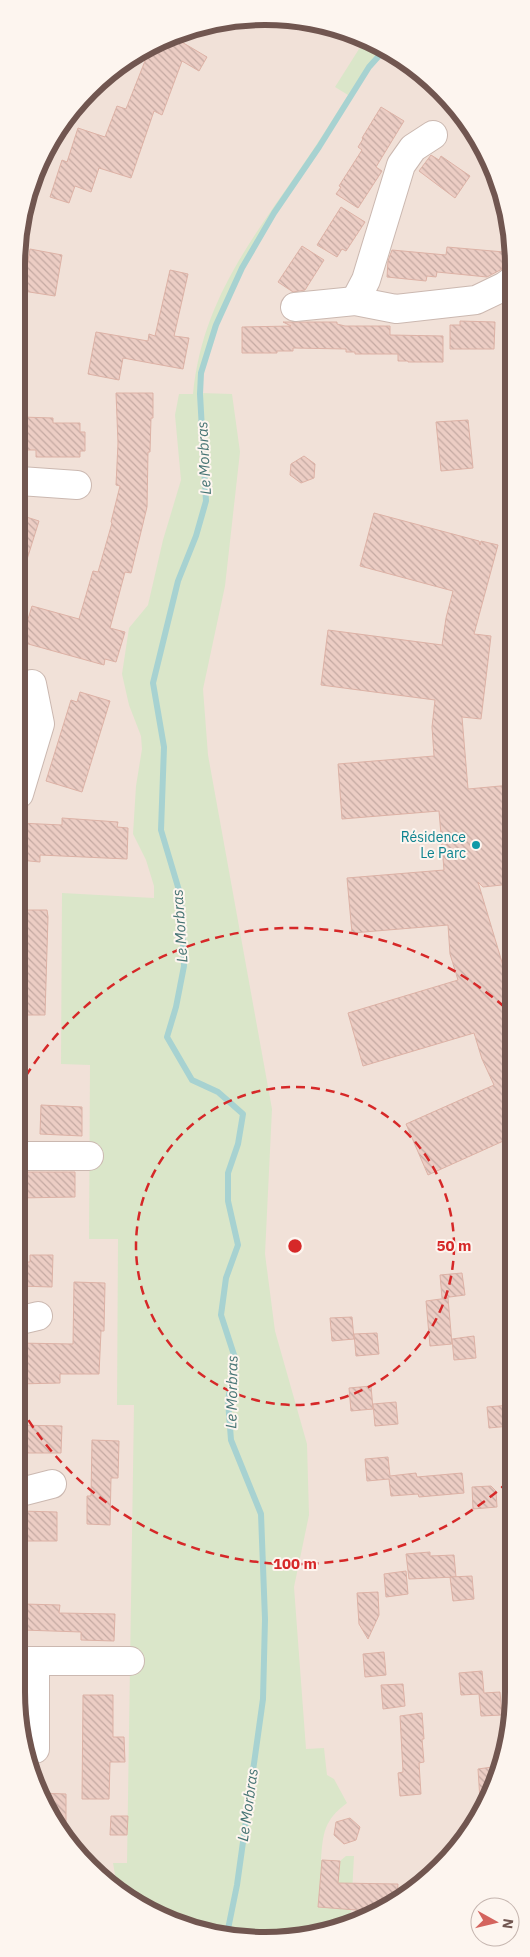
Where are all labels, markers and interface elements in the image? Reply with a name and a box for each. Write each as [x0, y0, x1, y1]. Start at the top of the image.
water label: Le Morbras [192, 421, 215, 495]
place label: Résidence Le Parc [401, 828, 466, 862]
marker: Résidence Le Parc [470, 839, 482, 851]
water label: Le Morbras [167, 889, 192, 963]
text: 50 m [437, 1236, 471, 1255]
centre of rings [286, 1237, 304, 1255]
water label: Le Morbras [221, 1355, 242, 1429]
text: 100 m [273, 1554, 317, 1573]
water label: Le Morbras [233, 1767, 262, 1843]
north arrow [470, 1897, 520, 1947]
text: N [498, 1918, 517, 1930]

